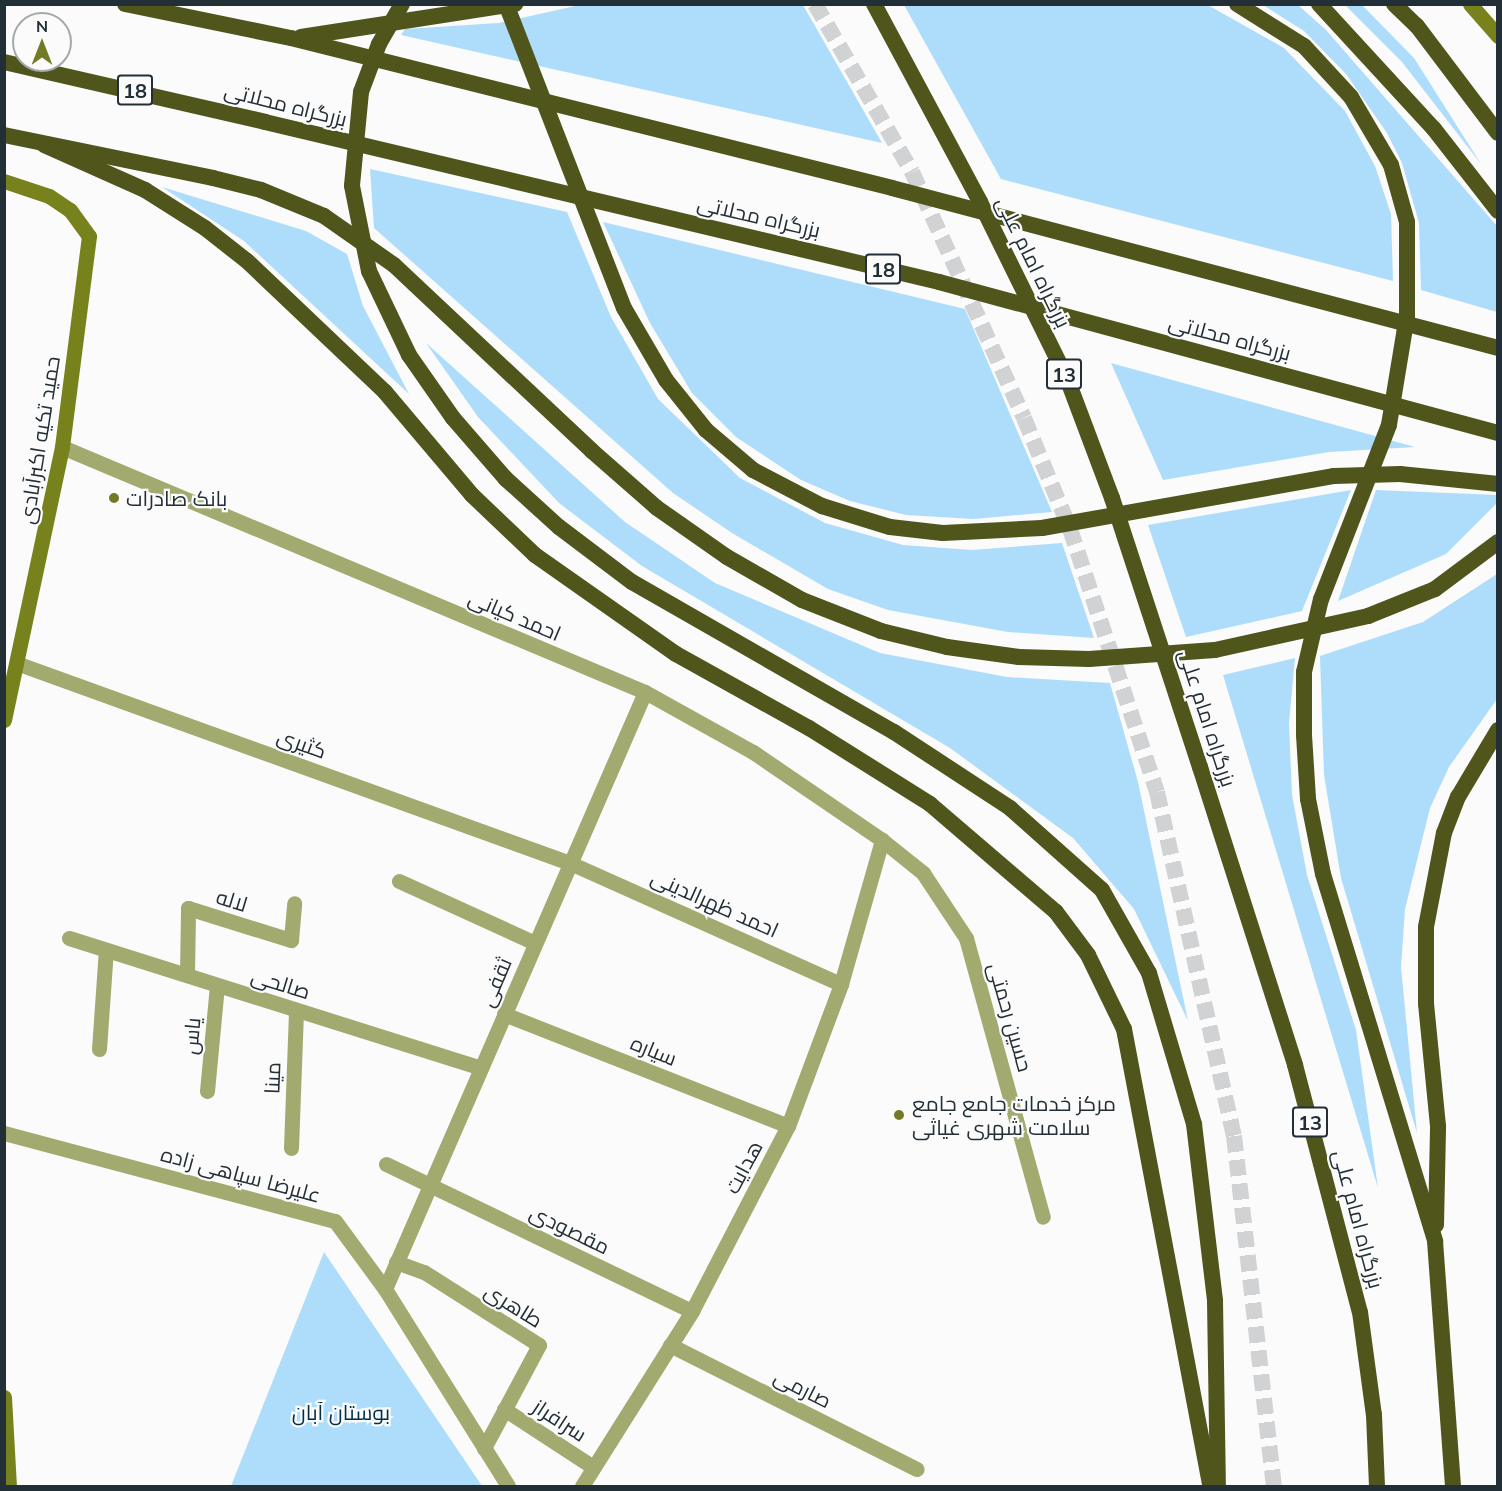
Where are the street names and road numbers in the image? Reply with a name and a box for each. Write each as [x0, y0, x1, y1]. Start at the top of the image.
road number: 18 [117, 73, 153, 107]
street label: بزرگراه محلاتی [222, 77, 350, 131]
street label: بزرگراه محلاتی [695, 190, 823, 242]
street label: بزرگراه امام علی [991, 192, 1077, 332]
road number: 18 [865, 252, 901, 286]
street label: بزرگراه محلاتی [1166, 309, 1294, 365]
street label: حمید تکیه اکبرآبادی [13, 354, 65, 526]
road number: 13 [1046, 357, 1082, 391]
street label: احمد کیانی [465, 584, 565, 646]
street label: بزرگراه امام علی [1174, 646, 1242, 790]
street label: کثیری [274, 723, 330, 763]
street label: احمد ظهرالدینی [647, 864, 783, 942]
street label: لاله [213, 883, 251, 917]
street label: ثقفی [473, 954, 517, 1010]
street label: حسین رحمتی [983, 960, 1039, 1074]
street label: صالحی [248, 962, 314, 1004]
street label: یاس [177, 1016, 205, 1056]
street label: سیاره [627, 1029, 681, 1071]
street label: مینا [259, 1062, 285, 1094]
road number: 13 [1292, 1105, 1328, 1139]
street label: هدایت [719, 1136, 767, 1198]
street label: علیرضا سپاهی زاده [158, 1141, 324, 1207]
street label: بزرگراه امام علی [1328, 1147, 1390, 1291]
street label: مقصودی [526, 1199, 614, 1259]
street label: طاهری [480, 1277, 548, 1333]
street label: صارمی [770, 1363, 836, 1413]
street label: سرافراز [528, 1393, 592, 1447]

